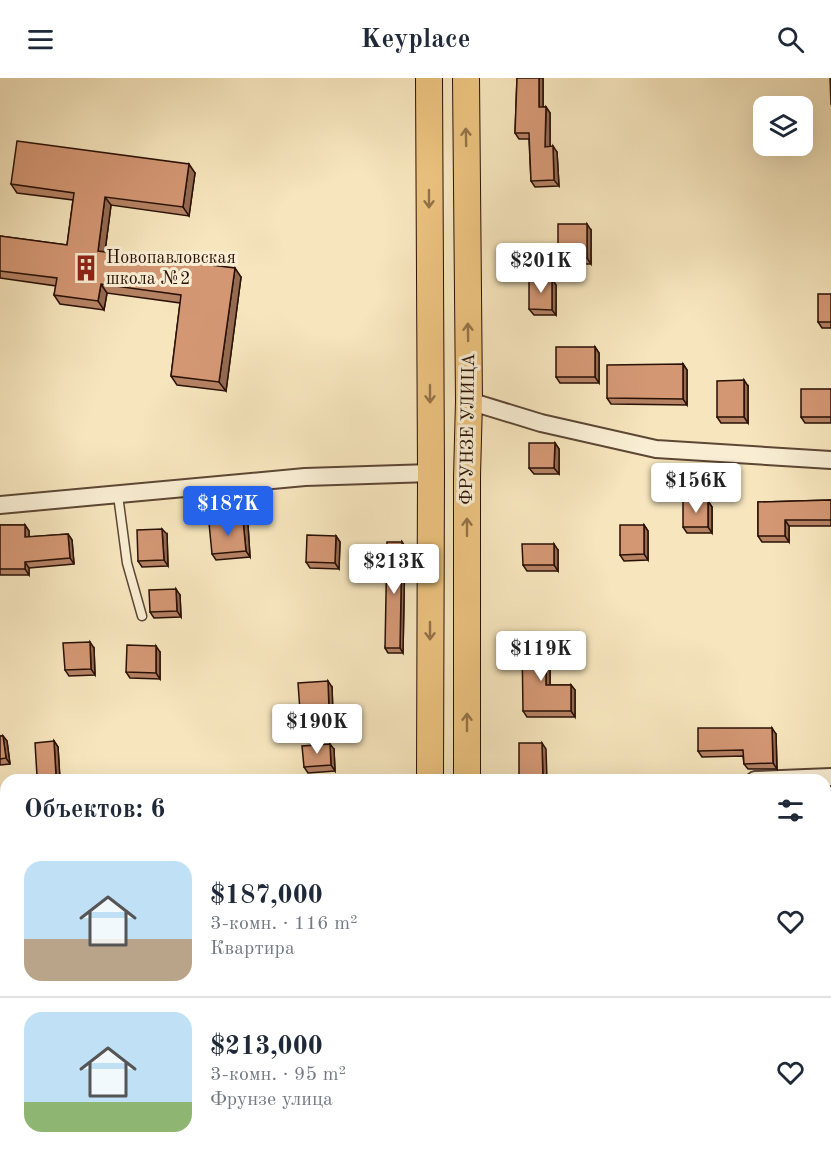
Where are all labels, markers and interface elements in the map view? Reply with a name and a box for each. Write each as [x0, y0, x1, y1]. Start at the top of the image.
icon: menu [24, 23, 57, 56]
icon: search [774, 23, 807, 56]
text: Keyplace [361, 26, 470, 53]
map controls [753, 96, 813, 156]
button: layers [753, 96, 813, 156]
one-way arrow [460, 127, 472, 147]
one-way arrow [423, 189, 435, 209]
pin: $201K [499, 243, 583, 294]
place label: Новопавловская школа №2 [106, 249, 236, 288]
text: $201K [510, 252, 572, 272]
building icon: Новопавловская школа №2 [71, 253, 101, 283]
one-way arrow [462, 322, 474, 342]
street label: ФРУНЗЕ УЛИЦА [458, 353, 478, 505]
one-way arrow [424, 384, 436, 404]
pin: $156K [654, 463, 738, 514]
text: $156K [665, 472, 727, 492]
pin: $187K [186, 486, 270, 537]
text: $187K [197, 495, 259, 515]
one-way arrow [461, 517, 473, 537]
pin: $213K [352, 544, 436, 595]
text: $213K [363, 553, 425, 573]
one-way arrow [424, 621, 436, 641]
pin: $119K [499, 631, 583, 682]
text: $119K [510, 640, 572, 660]
pin: $190K [275, 704, 359, 755]
one-way arrow [461, 712, 473, 732]
text: $190K [286, 713, 348, 733]
icon: filters [774, 794, 807, 827]
text: Объектов: 6 [24, 797, 165, 823]
text: $187,000 [210, 883, 323, 909]
icon: home [72, 885, 144, 957]
icon: heart [774, 905, 807, 938]
text: 3-комн. · 116 m² [210, 914, 358, 934]
text: Квартира [210, 939, 295, 959]
text: $213,000 [210, 1034, 323, 1060]
icon: home [72, 1036, 144, 1108]
icon: heart [774, 1056, 807, 1089]
text: 3-комн. · 95 m² [210, 1065, 346, 1085]
text: Фрунзе улица [210, 1090, 333, 1110]

